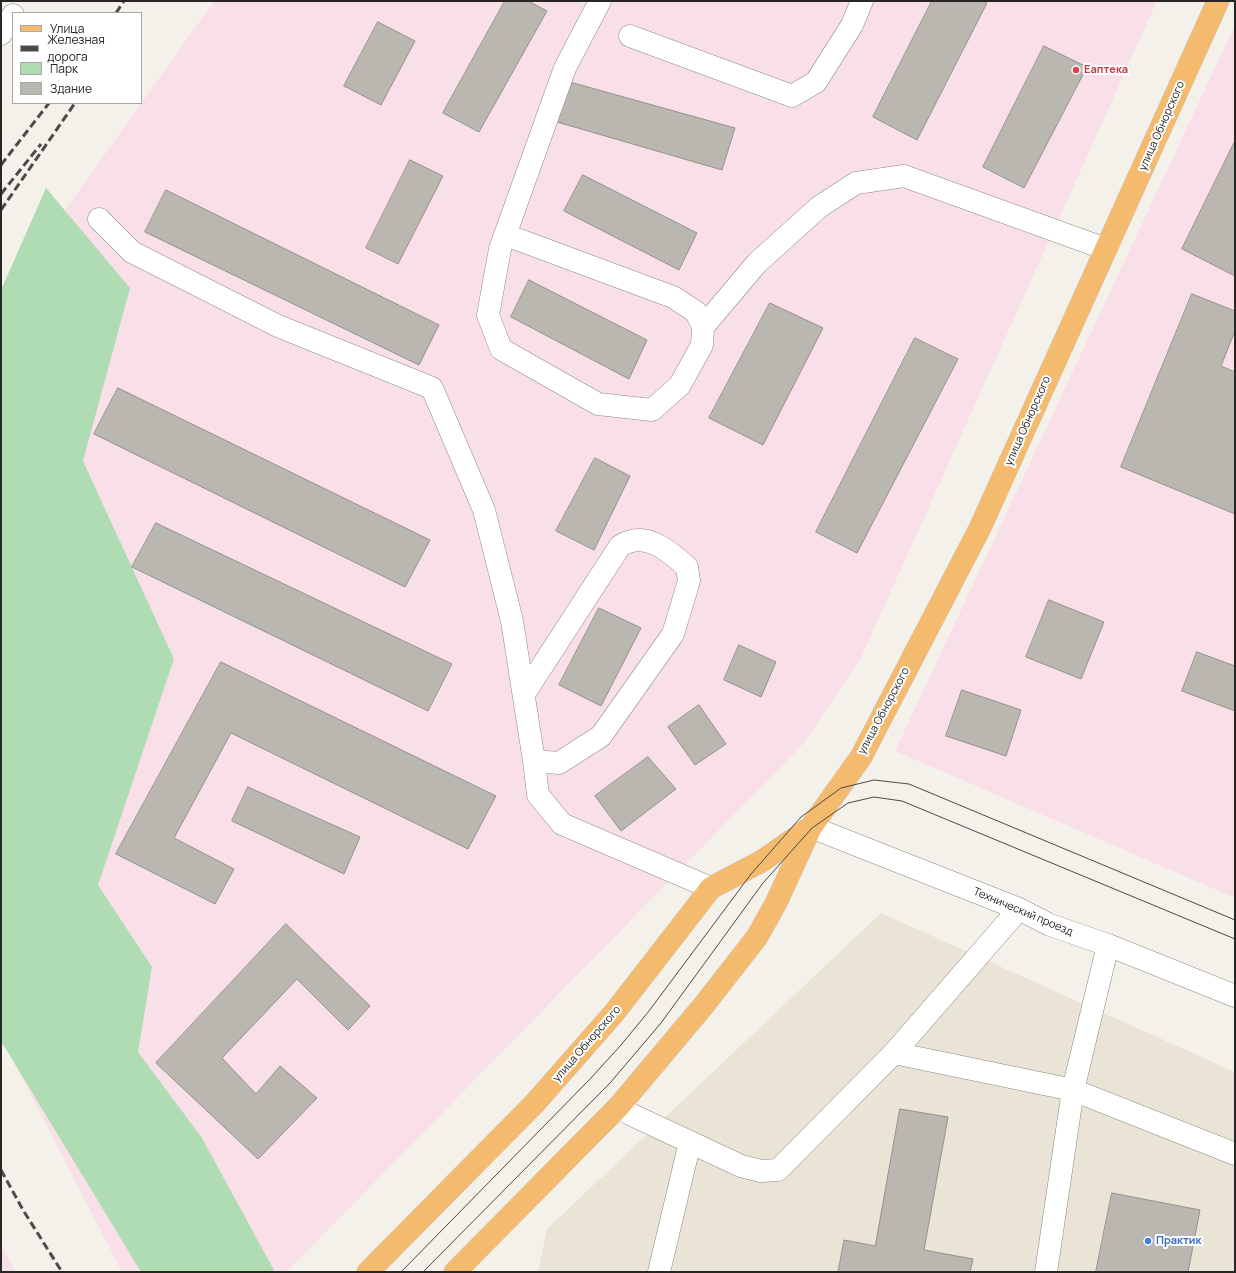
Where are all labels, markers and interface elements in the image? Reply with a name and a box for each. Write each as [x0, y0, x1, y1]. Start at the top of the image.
legend [12, 12, 142, 104]
text: Улица [50, 20, 84, 37]
text: Железная дорога [47, 31, 105, 65]
text: Парк [50, 60, 78, 77]
place label: Еаптека [1084, 63, 1128, 77]
marker: Еаптека [1071, 65, 1081, 75]
street label: улица Обнорского [1136, 79, 1188, 173]
text: Здание [50, 80, 92, 97]
street label: улица Обнорского [1002, 374, 1054, 468]
street label: улица Обнорского [855, 665, 913, 757]
street label: Технический проезд [971, 885, 1075, 939]
street label: улица Обнорского [550, 1003, 624, 1085]
place label: Практик [1156, 1234, 1201, 1248]
marker: Практик [1143, 1236, 1153, 1246]

